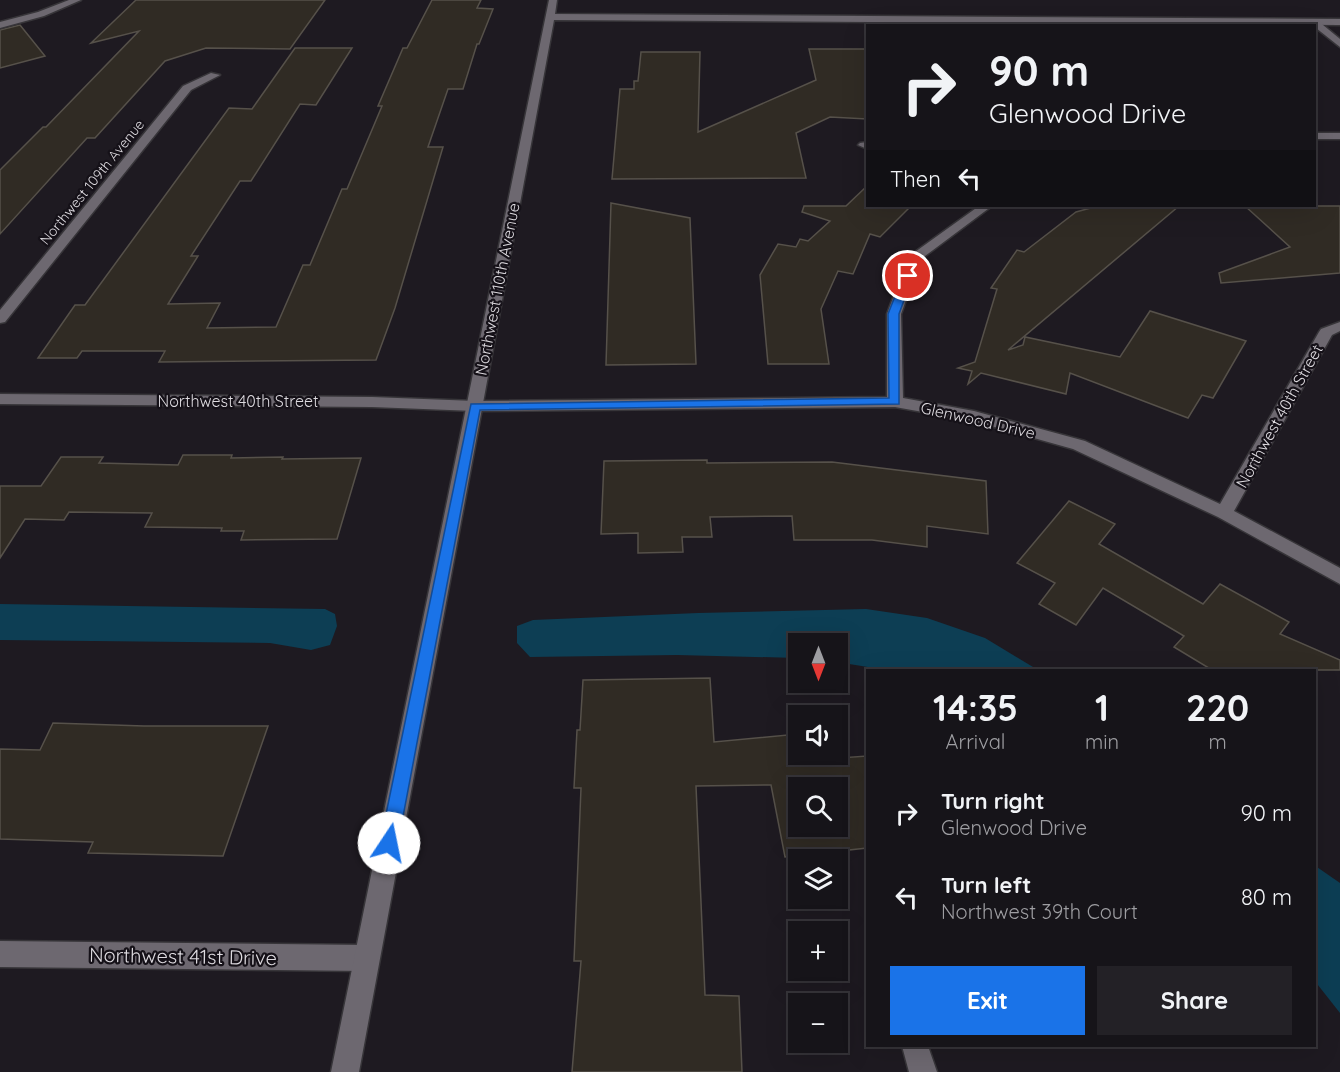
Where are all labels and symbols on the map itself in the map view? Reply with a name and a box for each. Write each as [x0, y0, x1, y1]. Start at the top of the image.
street label: Northwest 109th Avenue [36, 116, 148, 248]
street label: Northwest 110th Avenue [470, 201, 524, 377]
pin [882, 250, 933, 301]
street label: Northwest 40th Street [1231, 341, 1327, 491]
street label: Northwest 40th Street [158, 391, 318, 411]
street label: Glenwood Drive [919, 397, 1037, 443]
north arrow [788, 633, 848, 693]
position arrow [357, 811, 421, 875]
street label: Northwest 41st Drive [89, 942, 277, 970]

